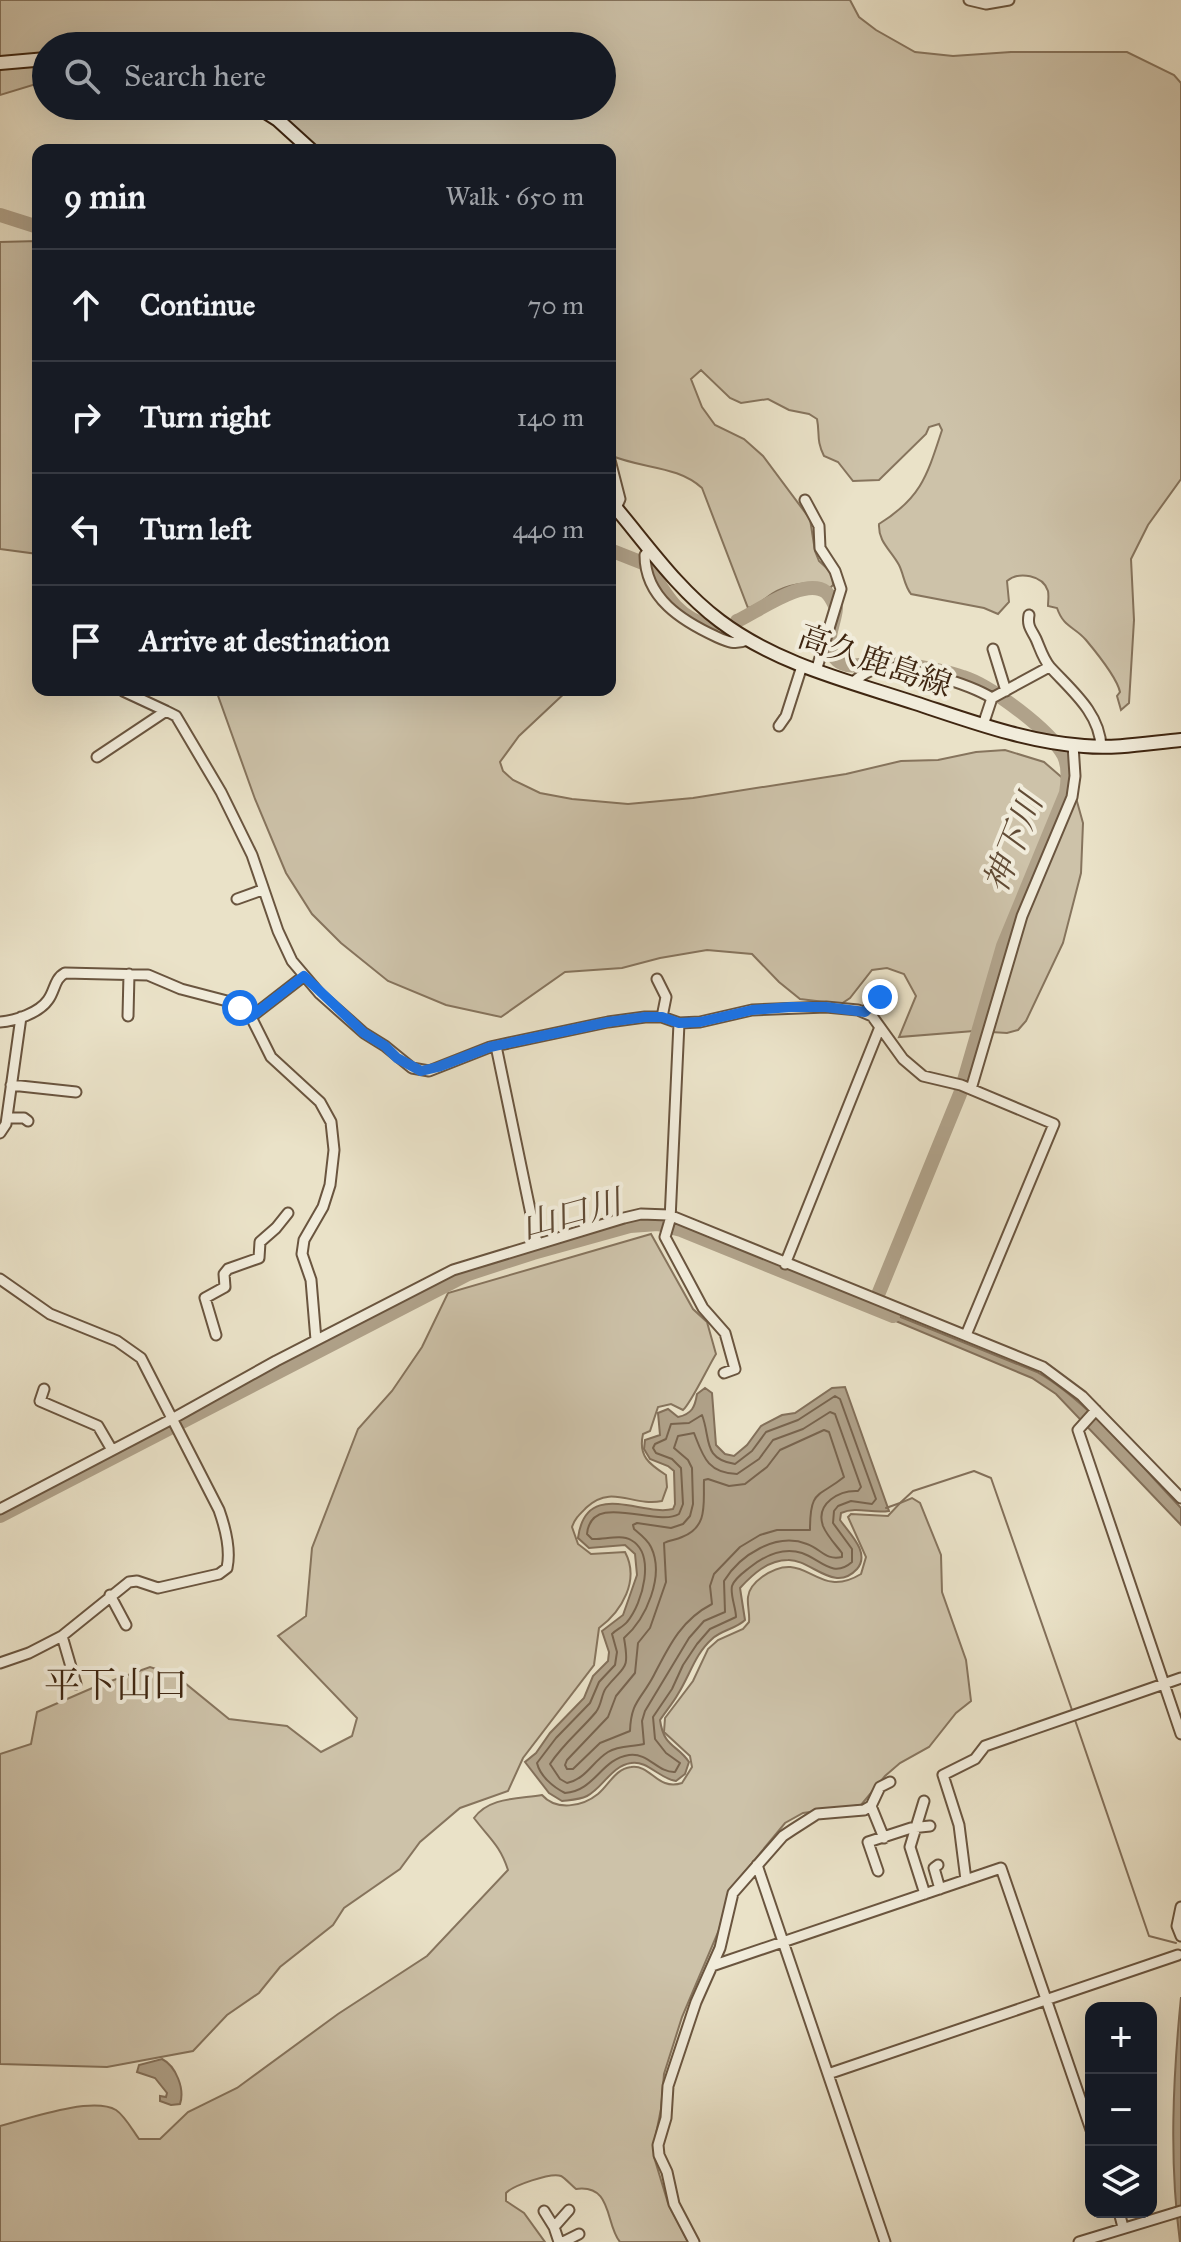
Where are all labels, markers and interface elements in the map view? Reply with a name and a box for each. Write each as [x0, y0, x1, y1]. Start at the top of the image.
search box [32, 32, 616, 120]
icon: search [60, 54, 104, 98]
text: Search here [124, 58, 266, 94]
text: 9 min [64, 176, 146, 217]
text: Walk · 650 m [446, 180, 584, 212]
icon: ahead [64, 283, 108, 327]
text: Continue [140, 287, 255, 323]
text: 70 m [528, 289, 584, 321]
icon: right [64, 395, 108, 439]
text: Turn right [140, 399, 271, 435]
text: 140 m [517, 401, 584, 433]
icon: left [64, 507, 108, 551]
text: Turn left [140, 511, 251, 547]
text: 440 m [512, 513, 584, 545]
street label: 高久鹿島線 [793, 617, 957, 705]
icon: arrive [64, 619, 108, 663]
text: Arrive at destination [140, 623, 390, 659]
water label: 神下川 [975, 784, 1053, 898]
route end [862, 979, 898, 1015]
route start [222, 990, 258, 1026]
water label: 山口川 [516, 1180, 629, 1247]
district label: 平下山口 [44, 1663, 188, 1707]
map controls [1085, 2002, 1157, 2218]
button: + [1085, 2002, 1157, 2074]
button: − [1085, 2074, 1157, 2146]
button: layers [1085, 2146, 1157, 2218]

